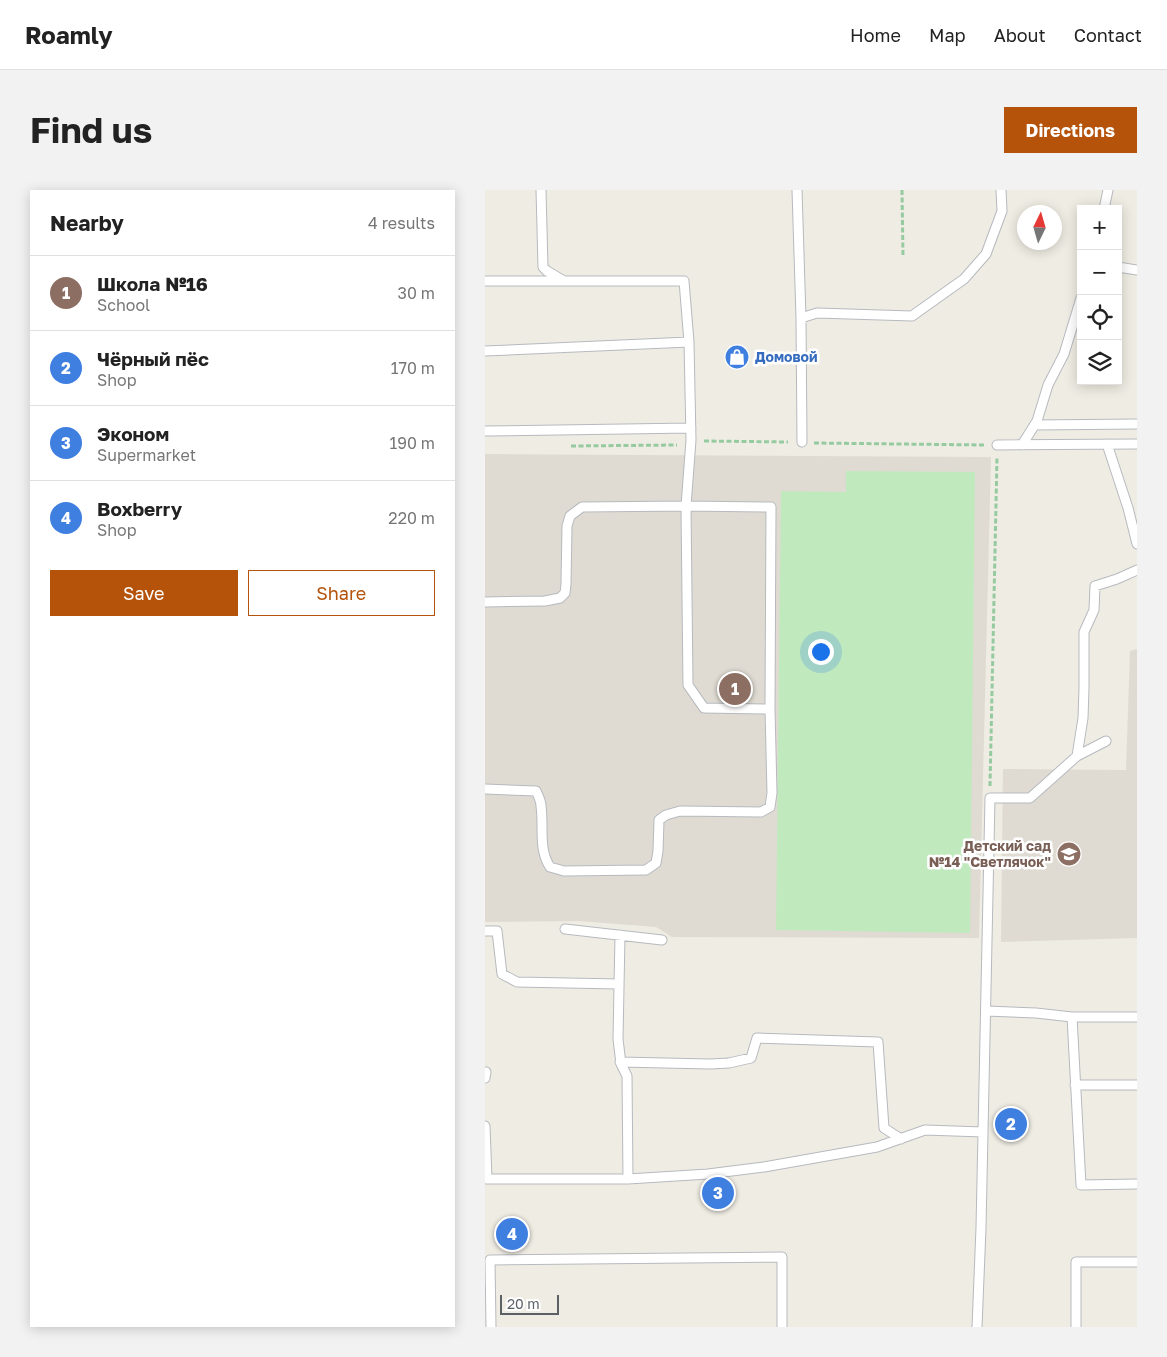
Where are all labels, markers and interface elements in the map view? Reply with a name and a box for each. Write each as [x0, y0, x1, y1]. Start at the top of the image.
text: Roamly [25, 20, 113, 49]
text: Home [850, 24, 901, 46]
text: Map [929, 24, 966, 46]
text: About [994, 24, 1046, 46]
text: Contact [1074, 24, 1142, 46]
button: Directions [1004, 107, 1137, 153]
text: Find us [30, 109, 152, 151]
north arrow [1017, 205, 1062, 250]
map controls [1077, 205, 1122, 385]
button: + [1077, 205, 1122, 250]
text: Nearby [50, 210, 124, 236]
text: 4 results [368, 213, 435, 233]
button: − [1077, 250, 1122, 295]
text: Школа №16 [97, 272, 208, 295]
text: 1 [62, 283, 70, 303]
text: 30 m [398, 283, 435, 303]
text: School [97, 295, 150, 315]
button: locate [1077, 295, 1122, 340]
button: layers [1077, 340, 1122, 385]
shop icon: Домовой [724, 344, 750, 370]
text: Чёрный пёс [97, 347, 209, 370]
place label: Домовой [755, 348, 817, 365]
text: 2 [61, 358, 71, 378]
text: 170 m [391, 358, 435, 378]
text: Shop [97, 370, 137, 390]
text: Эконом [97, 422, 169, 445]
text: 3 [61, 433, 71, 453]
text: 190 m [389, 433, 435, 453]
text: Supermarket [97, 445, 196, 465]
text: Boxberry [97, 497, 182, 520]
text: 4 [61, 508, 71, 528]
text: 220 m [388, 508, 435, 528]
text: Shop [97, 520, 137, 540]
button: Save [50, 570, 238, 616]
button: Share [248, 570, 435, 616]
your location [808, 639, 834, 665]
pin: 1 [719, 670, 751, 708]
place label: Детский сад №14 "Светлячок" [929, 837, 1051, 870]
school or university icon: Детский сад №14 "Светлячок" [1056, 841, 1082, 867]
pin: 2 [995, 1105, 1027, 1143]
pin: 3 [702, 1174, 734, 1212]
pin: 4 [496, 1215, 528, 1253]
scale bar [500, 1292, 559, 1315]
text: 20 m [507, 1295, 540, 1312]

